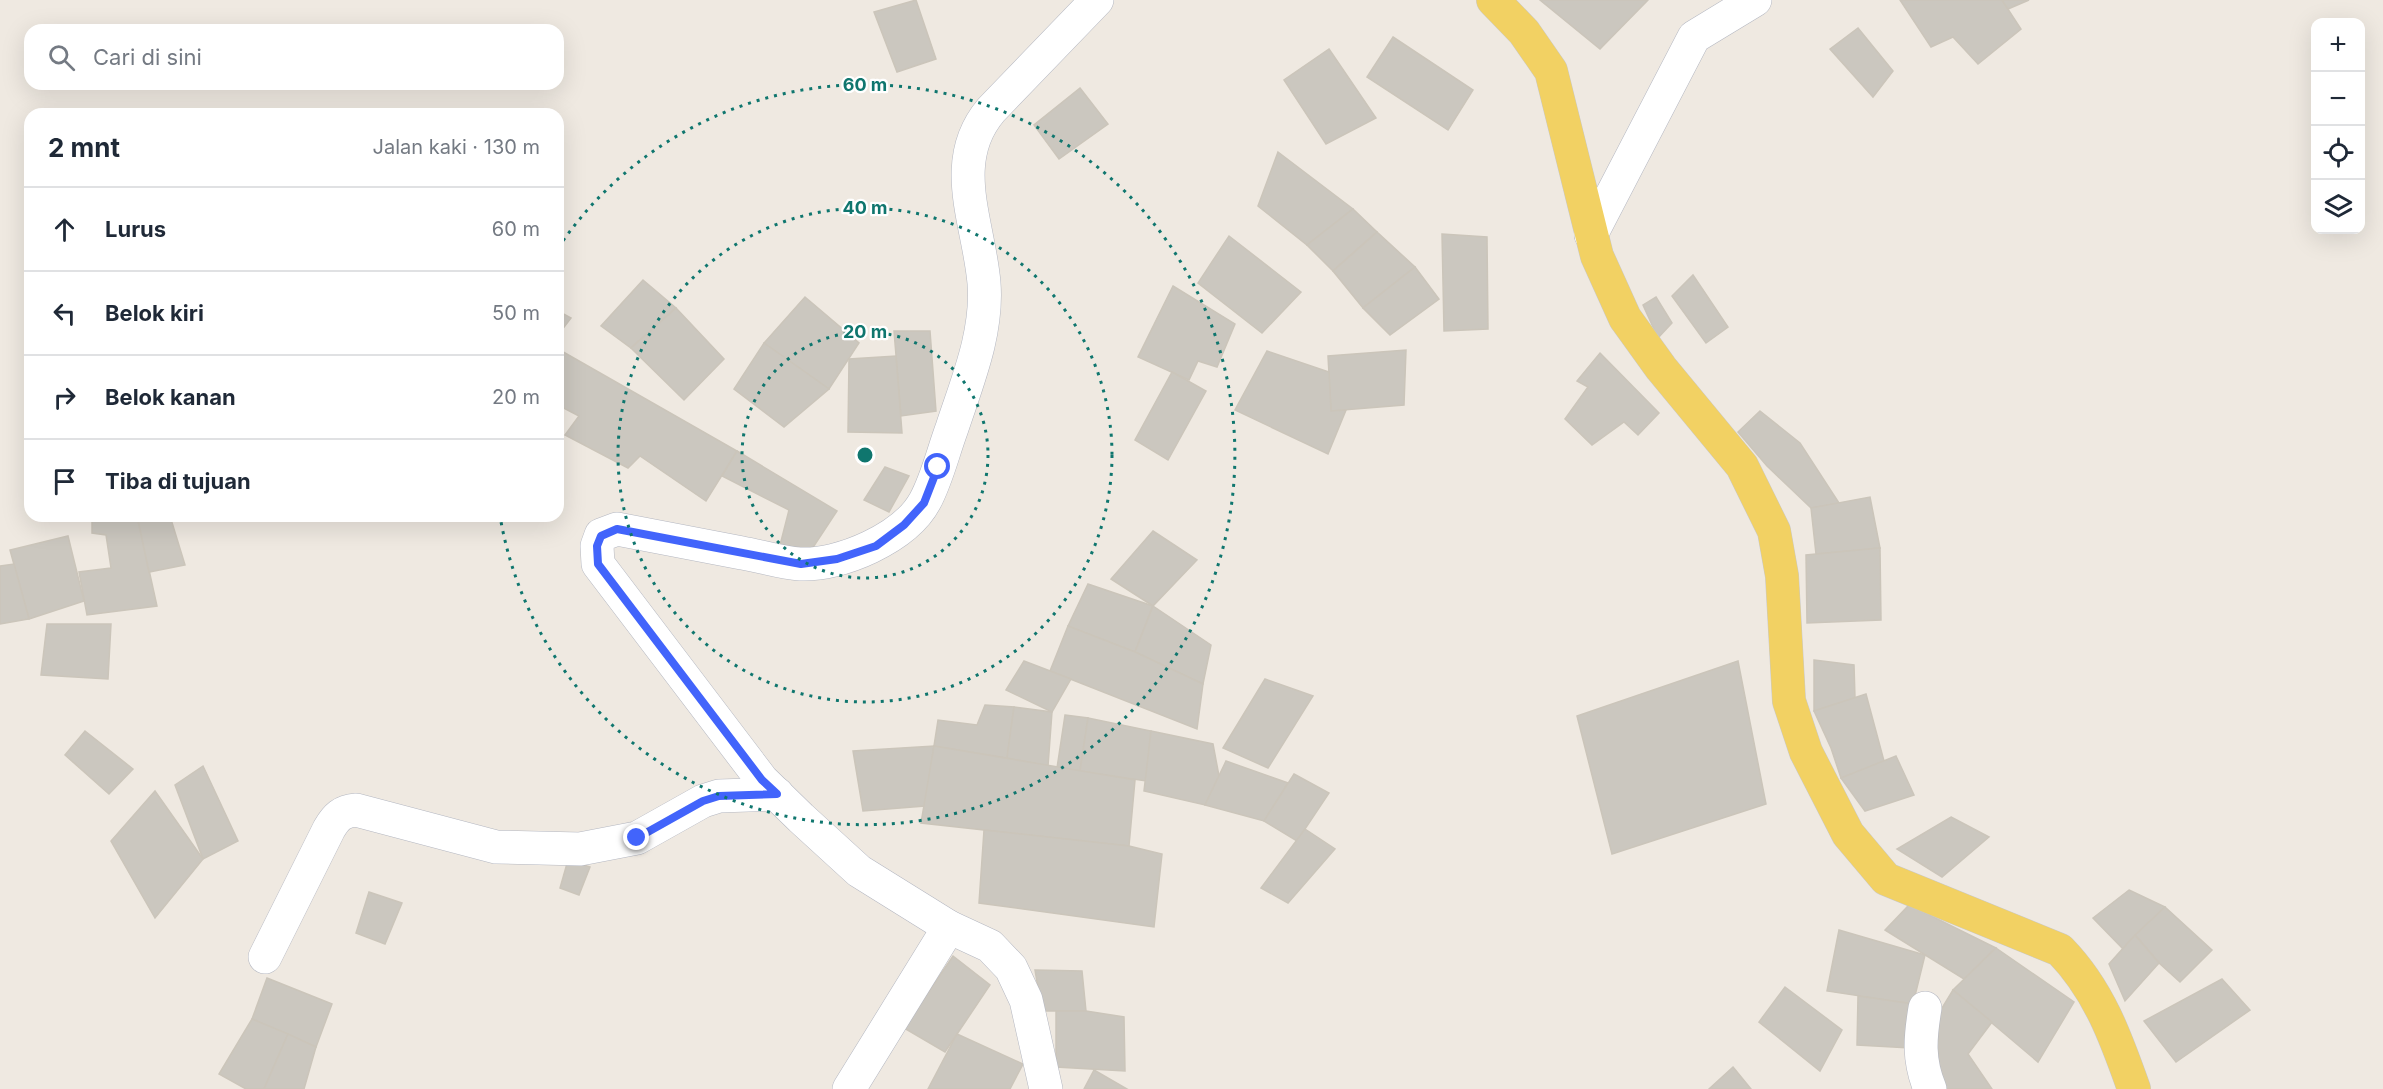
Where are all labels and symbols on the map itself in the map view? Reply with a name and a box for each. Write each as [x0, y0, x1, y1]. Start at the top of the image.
text: 60 m [843, 74, 887, 95]
text: 40 m [843, 197, 888, 218]
text: 20 m [843, 321, 887, 342]
centre of rings [855, 445, 875, 465]
route start [924, 453, 950, 479]
route end [623, 824, 649, 850]

